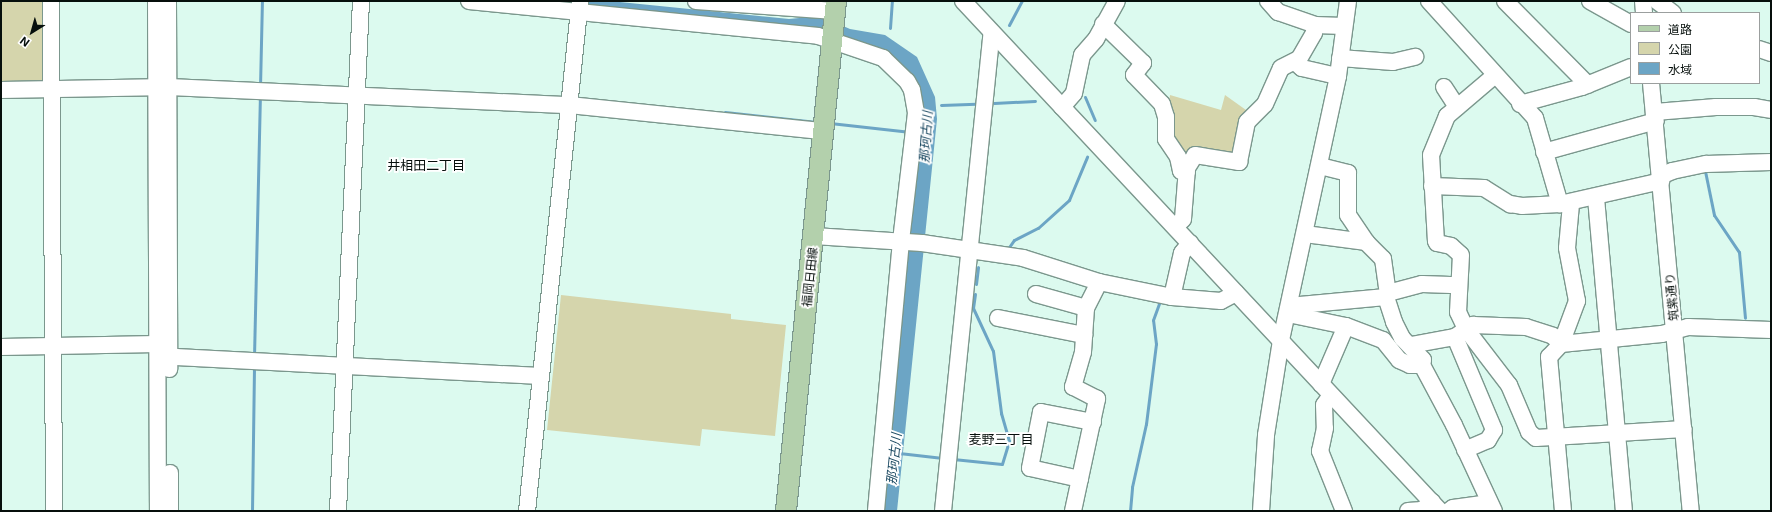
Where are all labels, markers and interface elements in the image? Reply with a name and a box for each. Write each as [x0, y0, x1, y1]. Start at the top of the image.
north arrow [12, 12, 52, 52]
legend [1630, 12, 1760, 84]
text: 道路 [1668, 22, 1692, 37]
text: N [17, 33, 32, 50]
text: 公園 [1668, 42, 1692, 57]
text: 水域 [1668, 62, 1692, 77]
water label: 那珂古川 [916, 111, 936, 163]
district label: 井相田二丁目 [387, 157, 465, 173]
street label: 福岡日田線 [800, 246, 820, 308]
street label: 筑紫通り [1663, 272, 1681, 322]
district label: 麦野三丁目 [969, 431, 1033, 447]
water label: 那珂古川 [884, 432, 904, 486]

